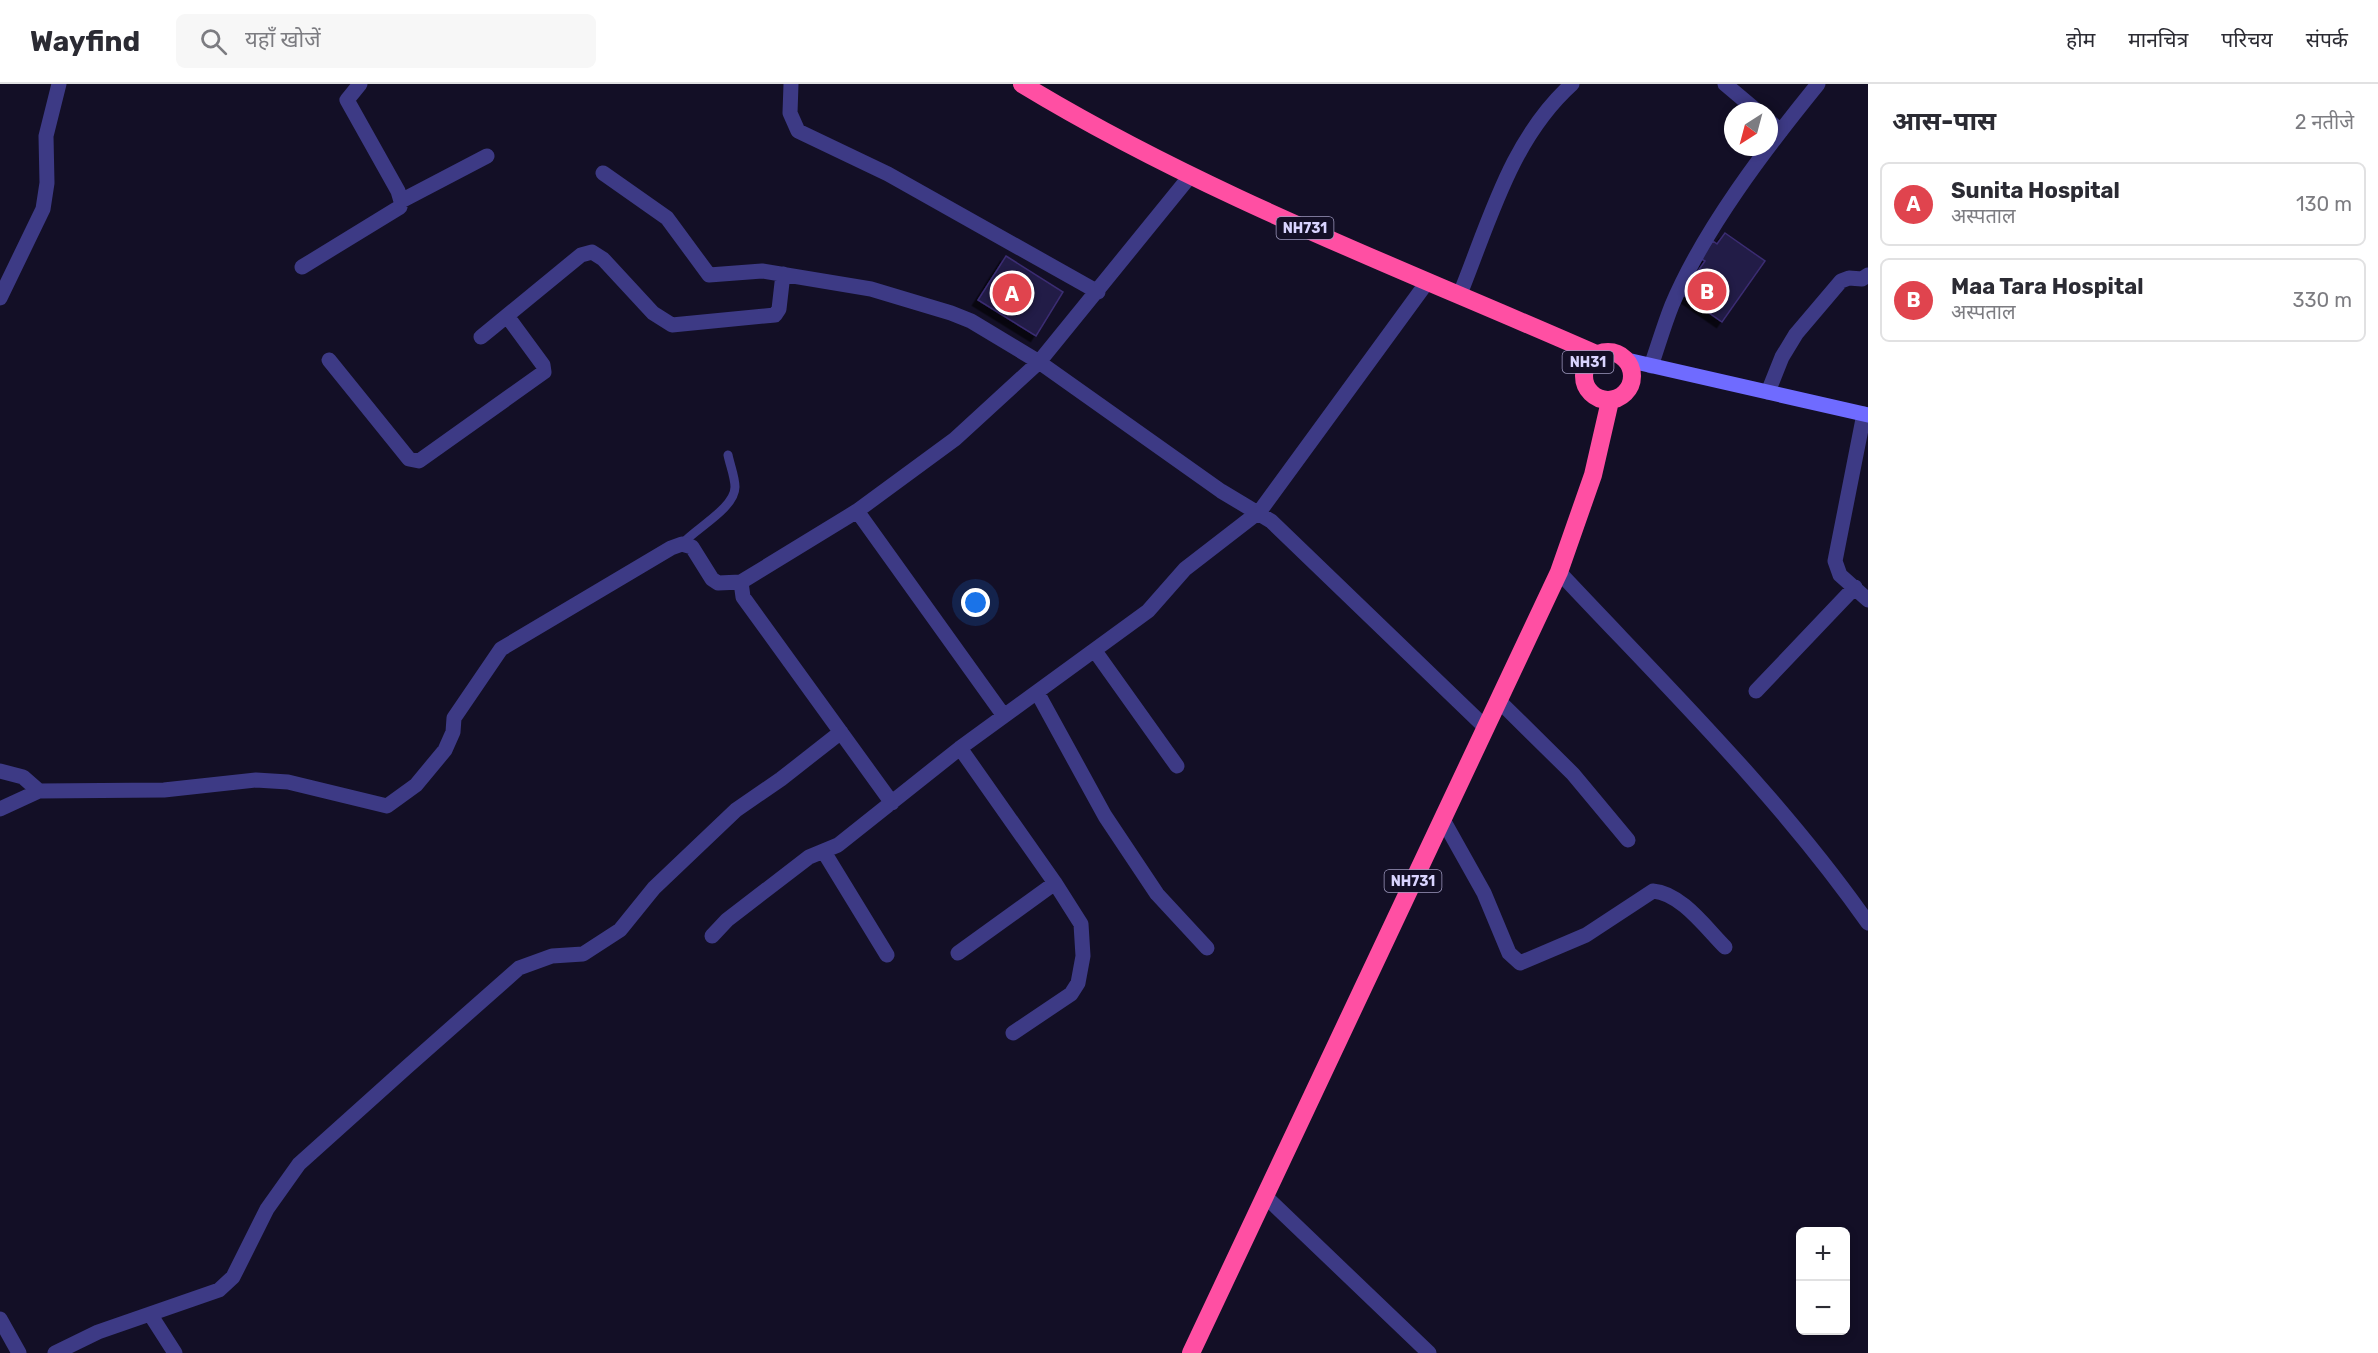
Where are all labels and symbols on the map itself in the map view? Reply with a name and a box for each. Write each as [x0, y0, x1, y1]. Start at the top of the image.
north arrow [1724, 102, 1778, 156]
road number: NH731 [1276, 217, 1334, 239]
pin: B [1688, 268, 1726, 314]
pin: A [992, 270, 1032, 316]
road number: NH31 [1562, 351, 1614, 373]
your location [961, 588, 990, 617]
road number: NH731 [1384, 870, 1442, 892]

